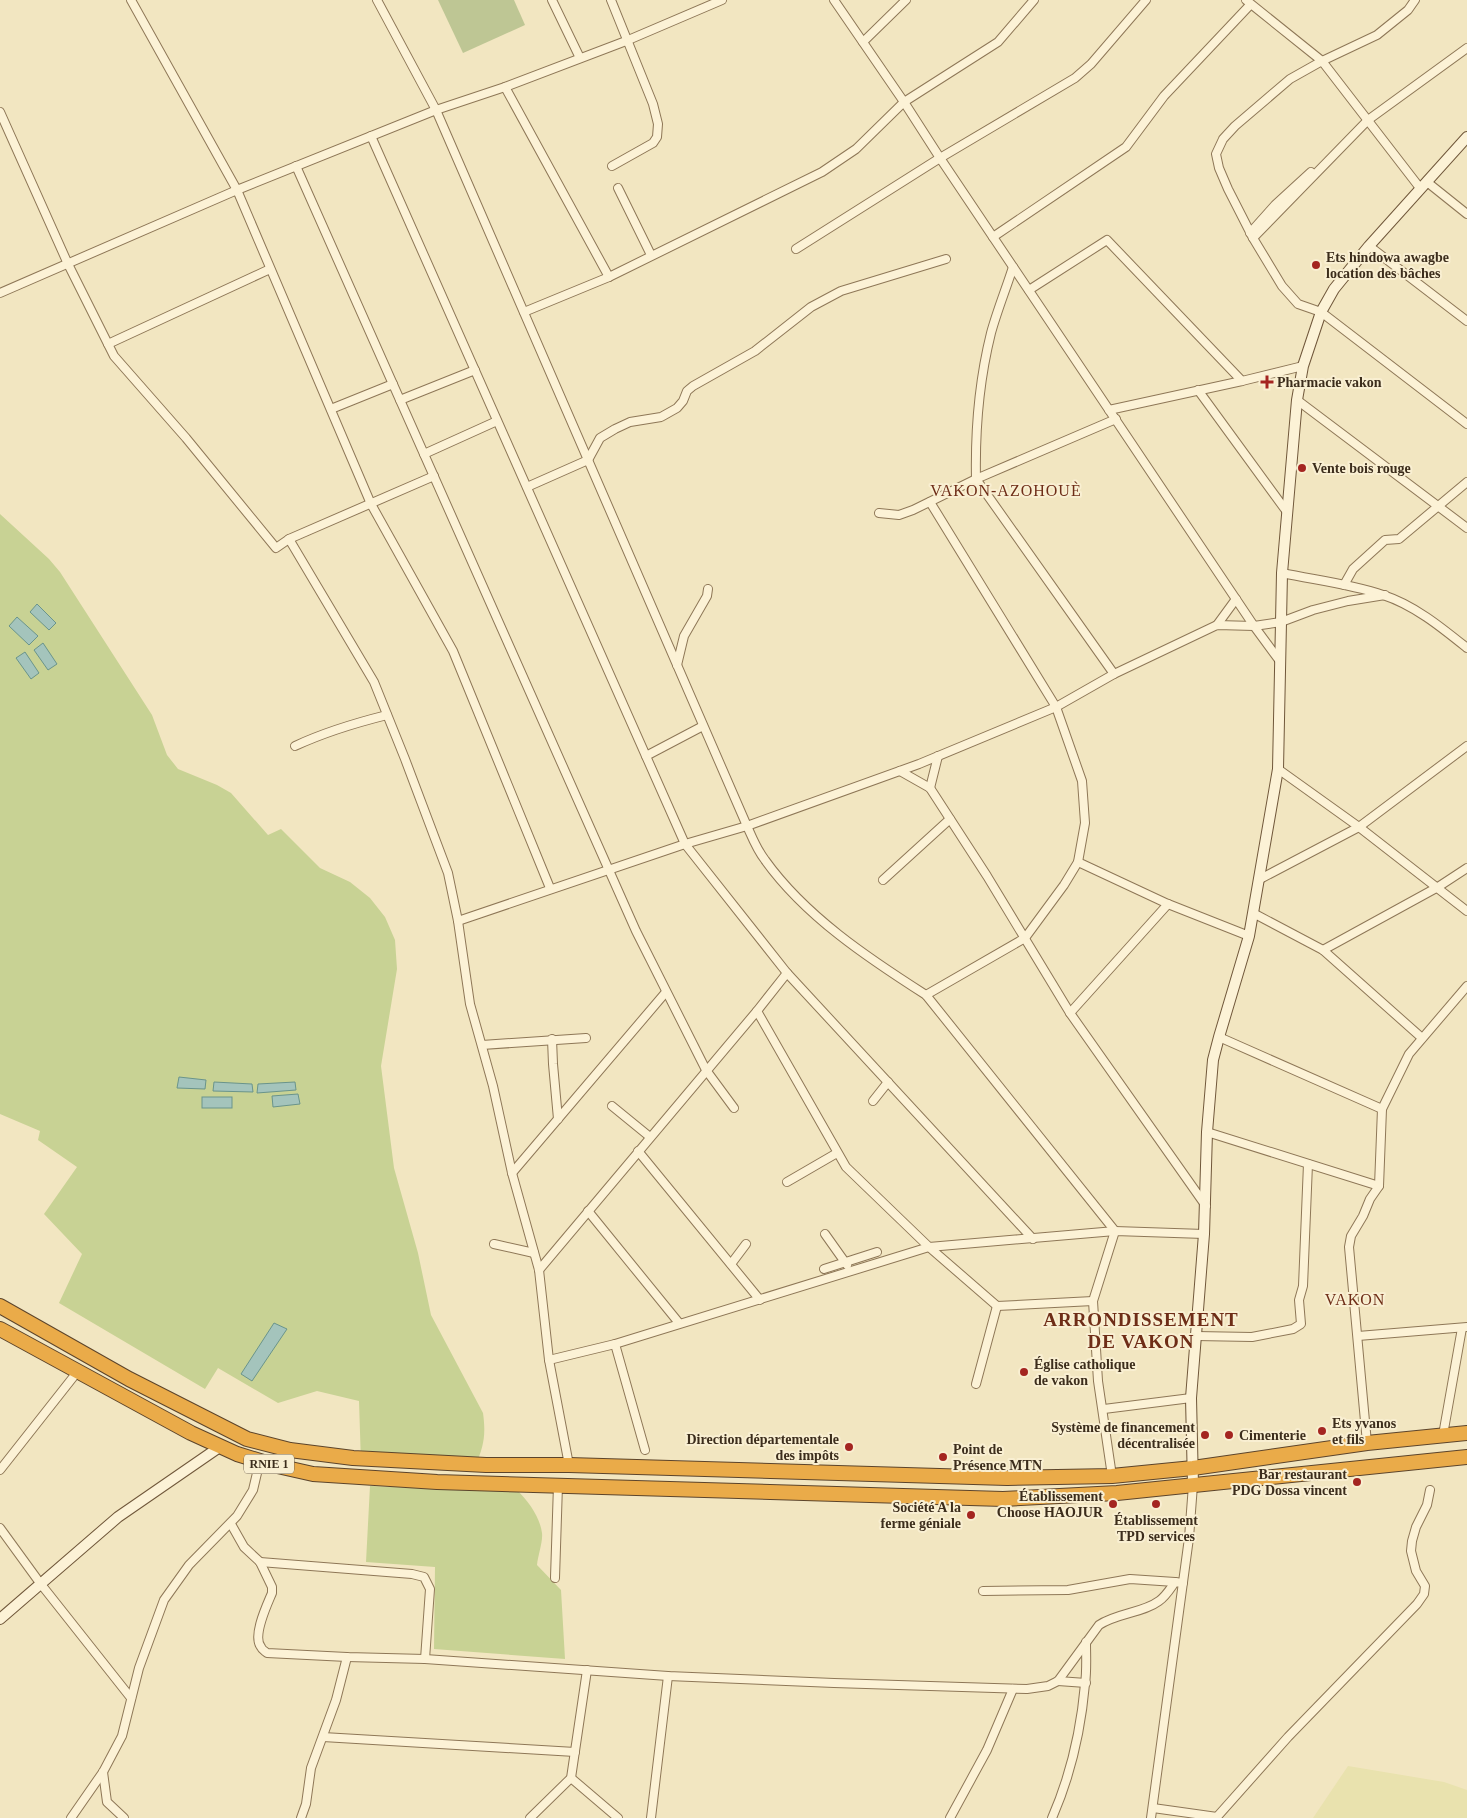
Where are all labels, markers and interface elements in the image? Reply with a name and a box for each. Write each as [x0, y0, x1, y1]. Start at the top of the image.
place label: Ets hindowa awagbe location des bâches [1326, 250, 1449, 281]
marker: Ets hindowa awagbe location des bâches [1310, 259, 1322, 271]
place label: Pharmacie vakon [1277, 375, 1382, 390]
marker: Pharmacie vakon [1261, 376, 1273, 388]
place label: Vente bois rouge [1312, 461, 1411, 476]
marker: Vente bois rouge [1296, 462, 1308, 474]
district label: VAKON-AZOHOUÈ [930, 481, 1082, 499]
district label: VAKON [1325, 1291, 1385, 1308]
district label: ARRONDISSEMENT DE VAKON [1043, 1309, 1239, 1352]
place label: Église catholique de vakon [1034, 1356, 1136, 1388]
marker: Église catholique de vakon [1018, 1366, 1030, 1378]
place label: Ets yvanos et fils [1332, 1416, 1397, 1447]
place label: Système de financement décentralisée [1051, 1420, 1195, 1451]
marker: Ets yvanos et fils [1316, 1425, 1328, 1437]
place label: Cimenterie [1239, 1428, 1306, 1443]
marker: Système de financement décentralisée [1199, 1429, 1211, 1441]
marker: Cimenterie [1223, 1429, 1235, 1441]
place label: Direction départementale des impôts [686, 1432, 840, 1463]
marker: Direction départementale des impôts [843, 1441, 855, 1453]
place label: Point de Présence MTN [953, 1442, 1042, 1473]
marker: Point de Présence MTN [937, 1451, 949, 1463]
road number: RNIE 1 [244, 1455, 294, 1474]
place label: Bar restaurant PDG Dossa vincent [1232, 1467, 1347, 1498]
marker: Bar restaurant PDG Dossa vincent [1351, 1476, 1363, 1488]
place label: Établissement Choose HAOJUR [997, 1488, 1104, 1520]
marker: Établissement Choose HAOJUR [1107, 1498, 1119, 1510]
marker: Établissement TPD services [1150, 1498, 1162, 1510]
place label: Société A la ferme géniale [881, 1500, 961, 1531]
marker: Société A la ferme géniale [965, 1509, 977, 1521]
place label: Établissement TPD services [1114, 1512, 1198, 1544]

